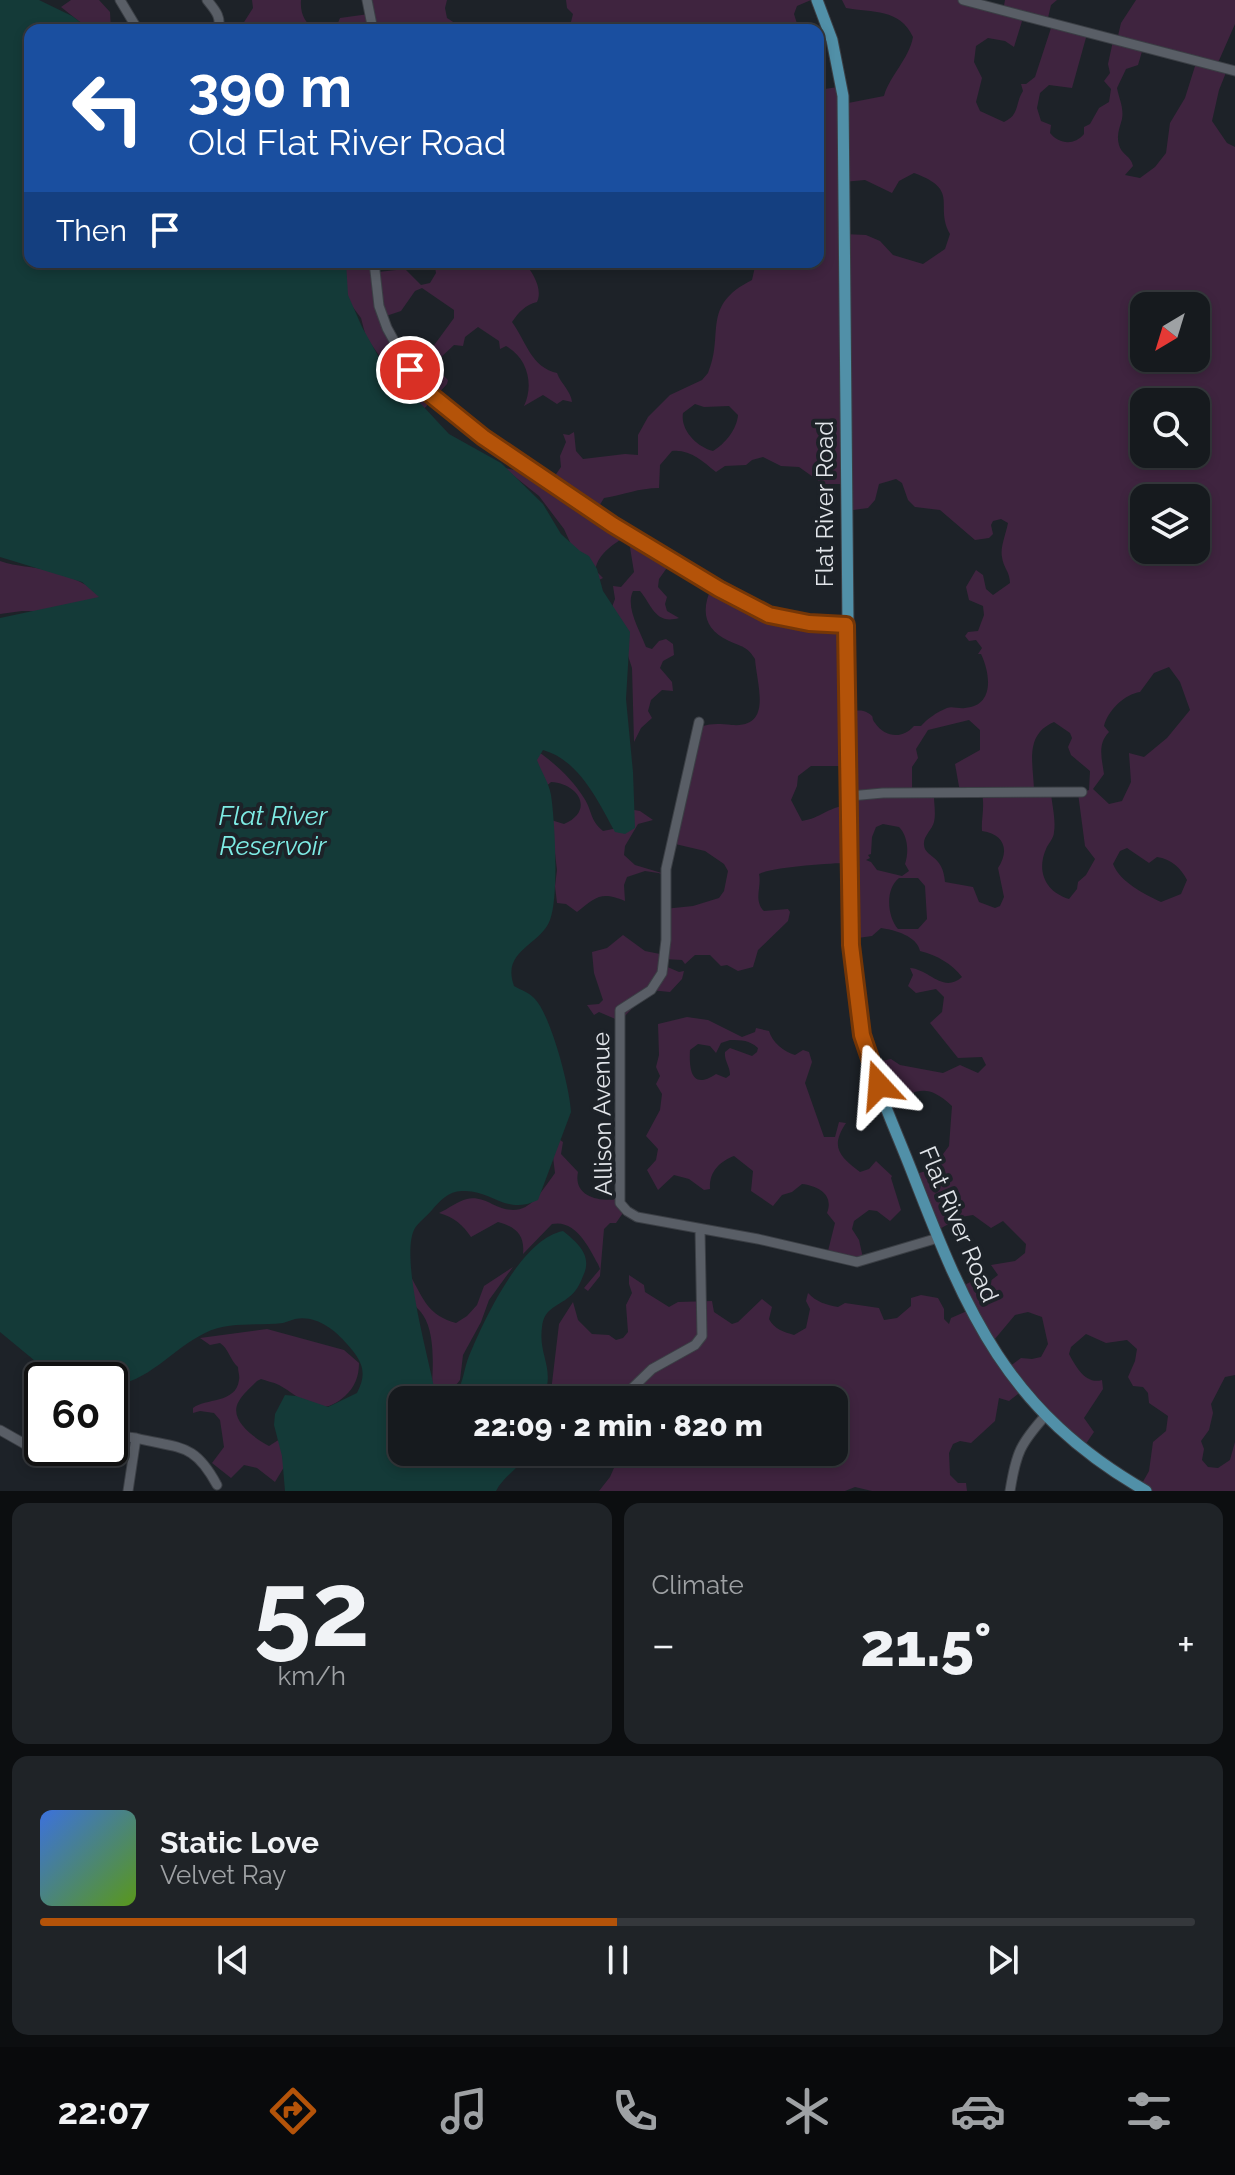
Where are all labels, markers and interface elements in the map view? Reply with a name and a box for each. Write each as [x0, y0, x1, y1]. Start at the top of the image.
text: 390 m [188, 54, 352, 120]
icon: left [56, 56, 160, 160]
text: Old Flat River Road [188, 121, 506, 163]
icon: arrive [143, 208, 187, 252]
text: Then [56, 213, 127, 248]
north arrow [1130, 292, 1210, 372]
map controls [1130, 292, 1210, 564]
pin [376, 336, 444, 404]
icon: arrive [388, 348, 432, 392]
button: search [1130, 388, 1210, 468]
street label: Flat River Road [810, 421, 839, 587]
button: layers [1130, 484, 1210, 564]
water label: Flat River Reservoir [218, 801, 329, 861]
street label: Allison Avenue [586, 1032, 618, 1196]
position arrow [837, 1043, 921, 1127]
street label: Flat River Road [913, 1142, 1005, 1306]
speed limit sign: 60 [24, 1362, 128, 1466]
text: 22:09 · 2 min · 820 m [473, 1408, 763, 1443]
text: 52 [254, 1548, 370, 1670]
text: Climate [652, 1570, 744, 1600]
text: 21.5° [860, 1610, 992, 1680]
text: − [652, 1619, 675, 1670]
text: + [1177, 1619, 1195, 1670]
text: km/h [277, 1661, 346, 1691]
text: Static Love [160, 1825, 319, 1860]
text: Velvet Ray [160, 1860, 286, 1890]
icon: previous [211, 1938, 255, 1982]
icon: pause [596, 1938, 640, 1982]
icon: next [981, 1938, 1025, 1982]
icon: directions [265, 2083, 321, 2139]
icon: music [436, 2083, 492, 2139]
icon: phone [607, 2083, 663, 2139]
icon: climate [779, 2083, 835, 2139]
icon: car [950, 2083, 1006, 2139]
icon: filters [1121, 2083, 1177, 2139]
text: 22:07 [58, 2090, 149, 2132]

